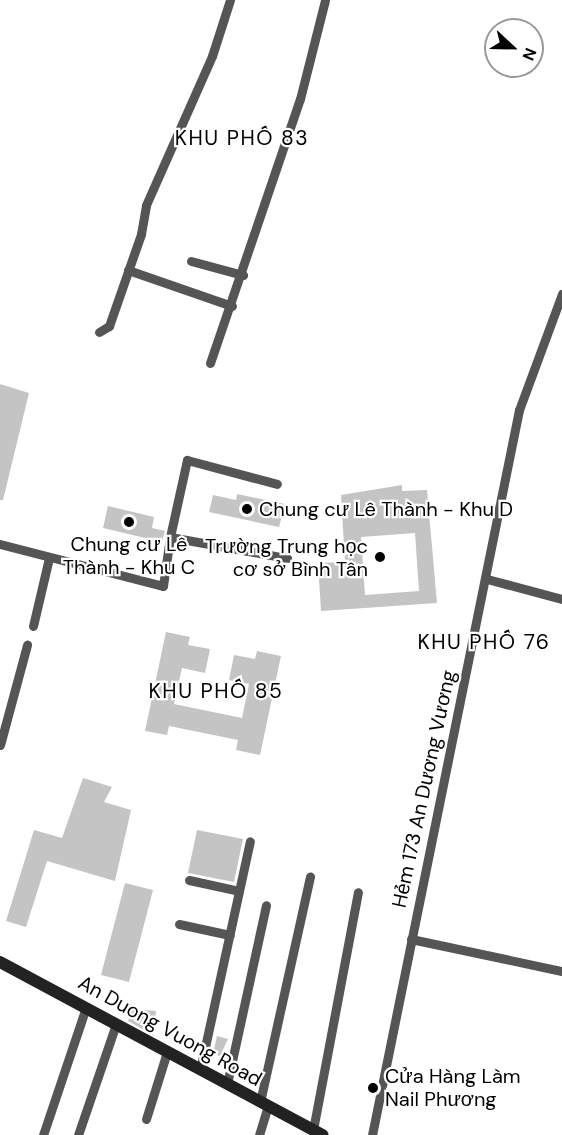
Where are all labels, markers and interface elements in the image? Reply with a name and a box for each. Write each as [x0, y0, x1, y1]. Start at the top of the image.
north arrow [484, 18, 544, 78]
text: N [517, 45, 541, 64]
district label: KHU PHỐ 83 [175, 125, 309, 151]
place label: Chung cư Lê Thành - Khu D [259, 497, 513, 521]
marker: Chung cư Lê Thành - Khu D [240, 502, 254, 516]
marker: Chung cư Lê Thành - Khu C [122, 515, 136, 529]
place label: Chung cư Lê Thành - Khu C [63, 532, 195, 579]
place label: Trường Trung học cơ sở Bình Tân [205, 534, 368, 581]
marker: Trường Trung học cơ sở Bình Tân [373, 550, 387, 564]
district label: KHU PHỐ 76 [417, 629, 551, 655]
street label: Hẻm 173 An Dương Vương [387, 668, 461, 910]
district label: KHU PHỐ 85 [149, 678, 283, 704]
street label: An Duong Vuong Road [74, 971, 266, 1091]
place label: Cửa Hàng Làm Nail Phương [385, 1064, 521, 1111]
marker: Cửa Hàng Làm Nail Phương [366, 1081, 380, 1095]

